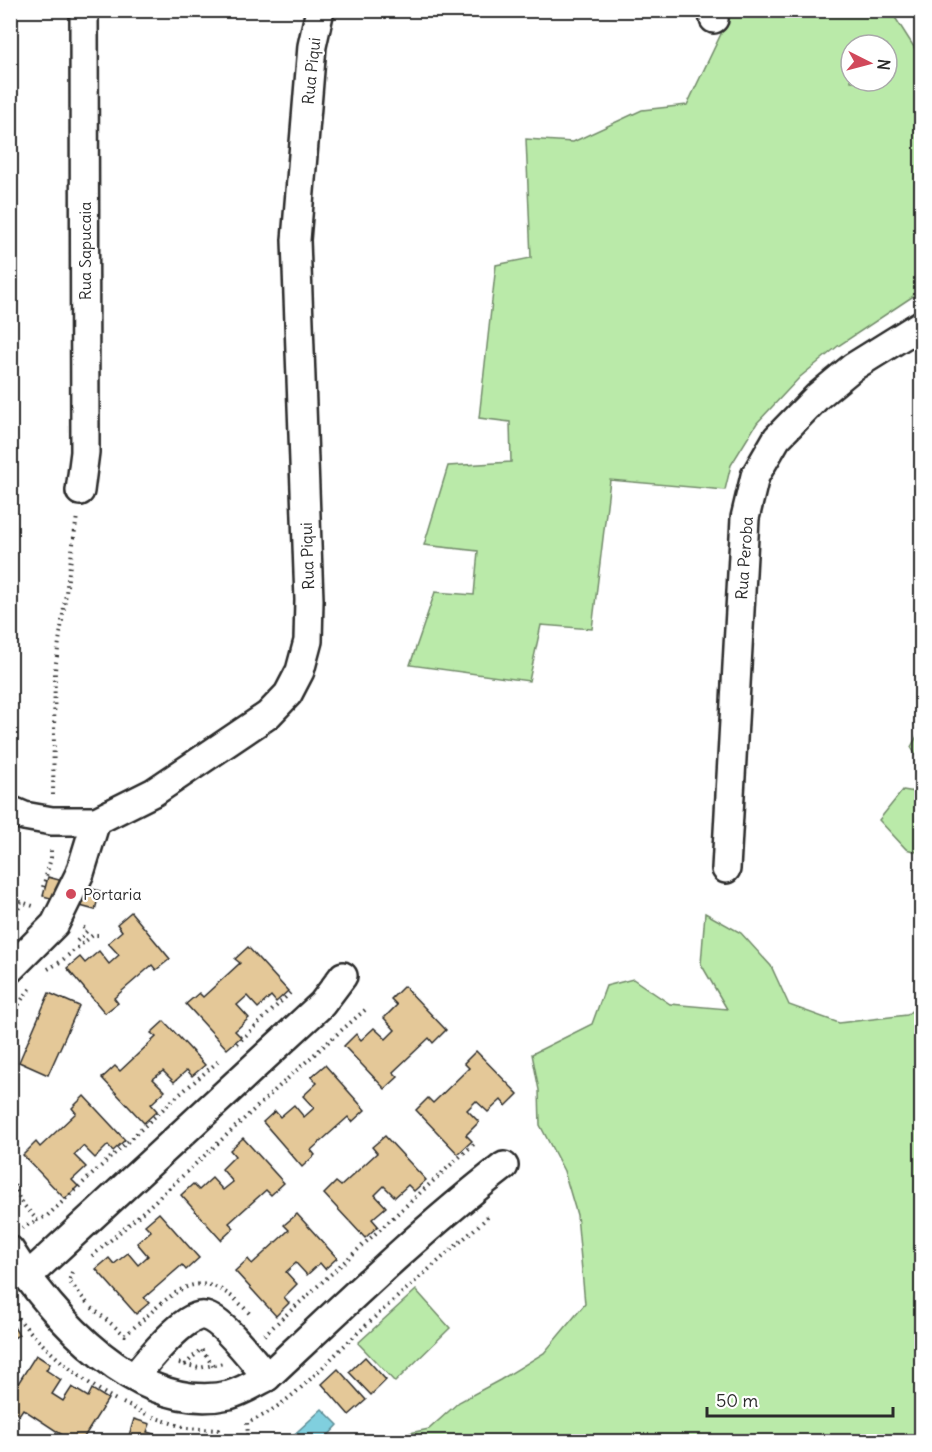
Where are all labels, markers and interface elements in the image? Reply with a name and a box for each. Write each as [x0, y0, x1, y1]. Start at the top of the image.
north arrow [839, 33, 899, 93]
street label: Rua Piqui [298, 36, 324, 106]
text: N [873, 58, 894, 71]
street label: Rua Sapucaia [75, 202, 95, 300]
street label: Rua Peroba [731, 516, 757, 600]
street label: Rua Piqui [296, 522, 318, 590]
place label: Portaria [83, 884, 142, 904]
marker: Portaria [64, 887, 78, 901]
scale bar [707, 1380, 893, 1418]
text: 50 m [716, 1389, 758, 1412]

